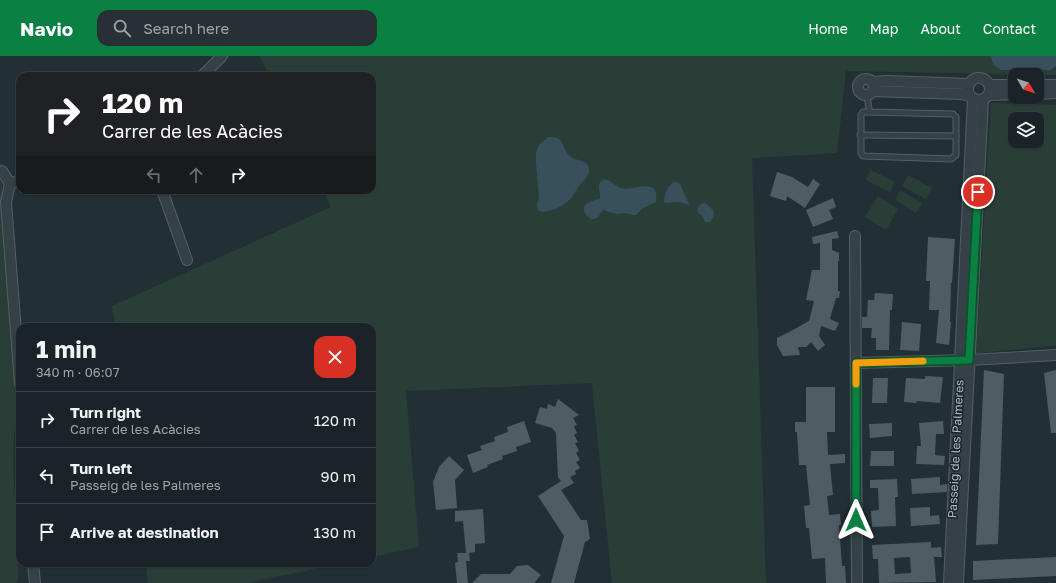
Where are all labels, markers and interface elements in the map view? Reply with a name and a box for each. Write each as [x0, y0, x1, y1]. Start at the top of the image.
search box [97, 10, 377, 46]
text: Navio [20, 17, 73, 40]
icon: search [111, 17, 133, 39]
text: Search here [143, 19, 229, 37]
text: Home [808, 20, 848, 37]
text: Map [870, 20, 898, 37]
text: About [920, 20, 961, 37]
text: Contact [983, 20, 1036, 37]
north arrow [1008, 68, 1044, 104]
map controls [1008, 68, 1044, 148]
text: 120 m [102, 86, 183, 119]
icon: right [36, 88, 88, 140]
button: layers [1008, 112, 1044, 148]
text: Carrer de les Acàcies [102, 120, 283, 142]
icon: left [143, 164, 165, 186]
icon: ahead [185, 164, 207, 186]
icon: right [227, 164, 249, 186]
pin [961, 175, 995, 209]
icon: arrive [967, 181, 989, 203]
text: 1 min [36, 334, 96, 363]
button: close [314, 336, 356, 378]
text: 340 m · 06:07 [36, 364, 120, 380]
street label: Passeig de les Palmeres [944, 379, 967, 519]
text: Turn right [70, 403, 141, 421]
icon: right [36, 409, 58, 431]
text: 120 m [314, 411, 356, 429]
text: Carrer de les Acàcies [70, 421, 201, 437]
text: Turn left [70, 459, 132, 477]
icon: left [36, 465, 58, 487]
text: 90 m [321, 467, 356, 485]
text: Passeig de les Palmeres [70, 477, 221, 493]
position arrow [835, 499, 877, 541]
icon: arrive [36, 521, 58, 543]
text: Arrive at destination [70, 523, 219, 541]
text: 130 m [314, 523, 356, 541]

